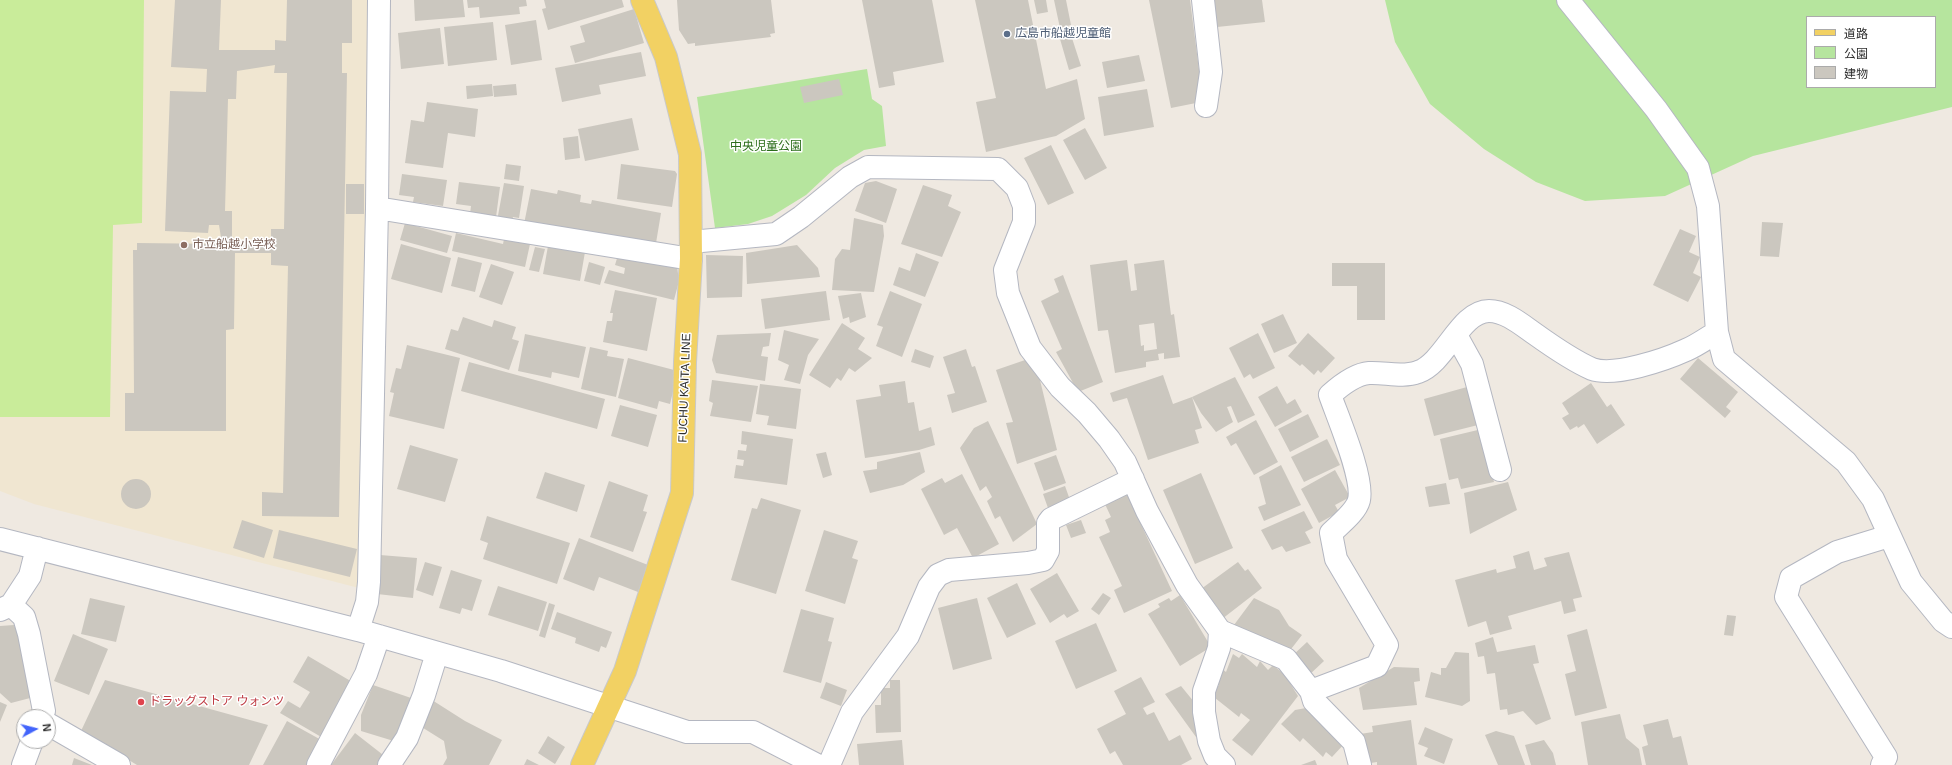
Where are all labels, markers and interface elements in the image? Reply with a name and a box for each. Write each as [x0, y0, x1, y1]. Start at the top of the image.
legend [1806, 16, 1936, 88]
place label: 広島市船越児童館 [1015, 27, 1111, 41]
text: 道路 [1844, 27, 1868, 41]
marker: 広島市船越児童館 [1002, 29, 1012, 39]
text: 公園 [1844, 47, 1868, 61]
text: 建物 [1844, 67, 1868, 81]
park label: 中央児童公園 [730, 140, 802, 154]
place label: 市立船越小学校 [192, 238, 276, 252]
marker: 市立船越小学校 [179, 240, 189, 250]
street label: FUCHU KAITA LINE [676, 333, 694, 443]
place label: ドラッグストア ウォンツ [149, 695, 284, 709]
marker: ドラッグストア ウォンツ [136, 697, 146, 707]
north arrow [16, 709, 56, 749]
text: N [40, 723, 53, 732]

